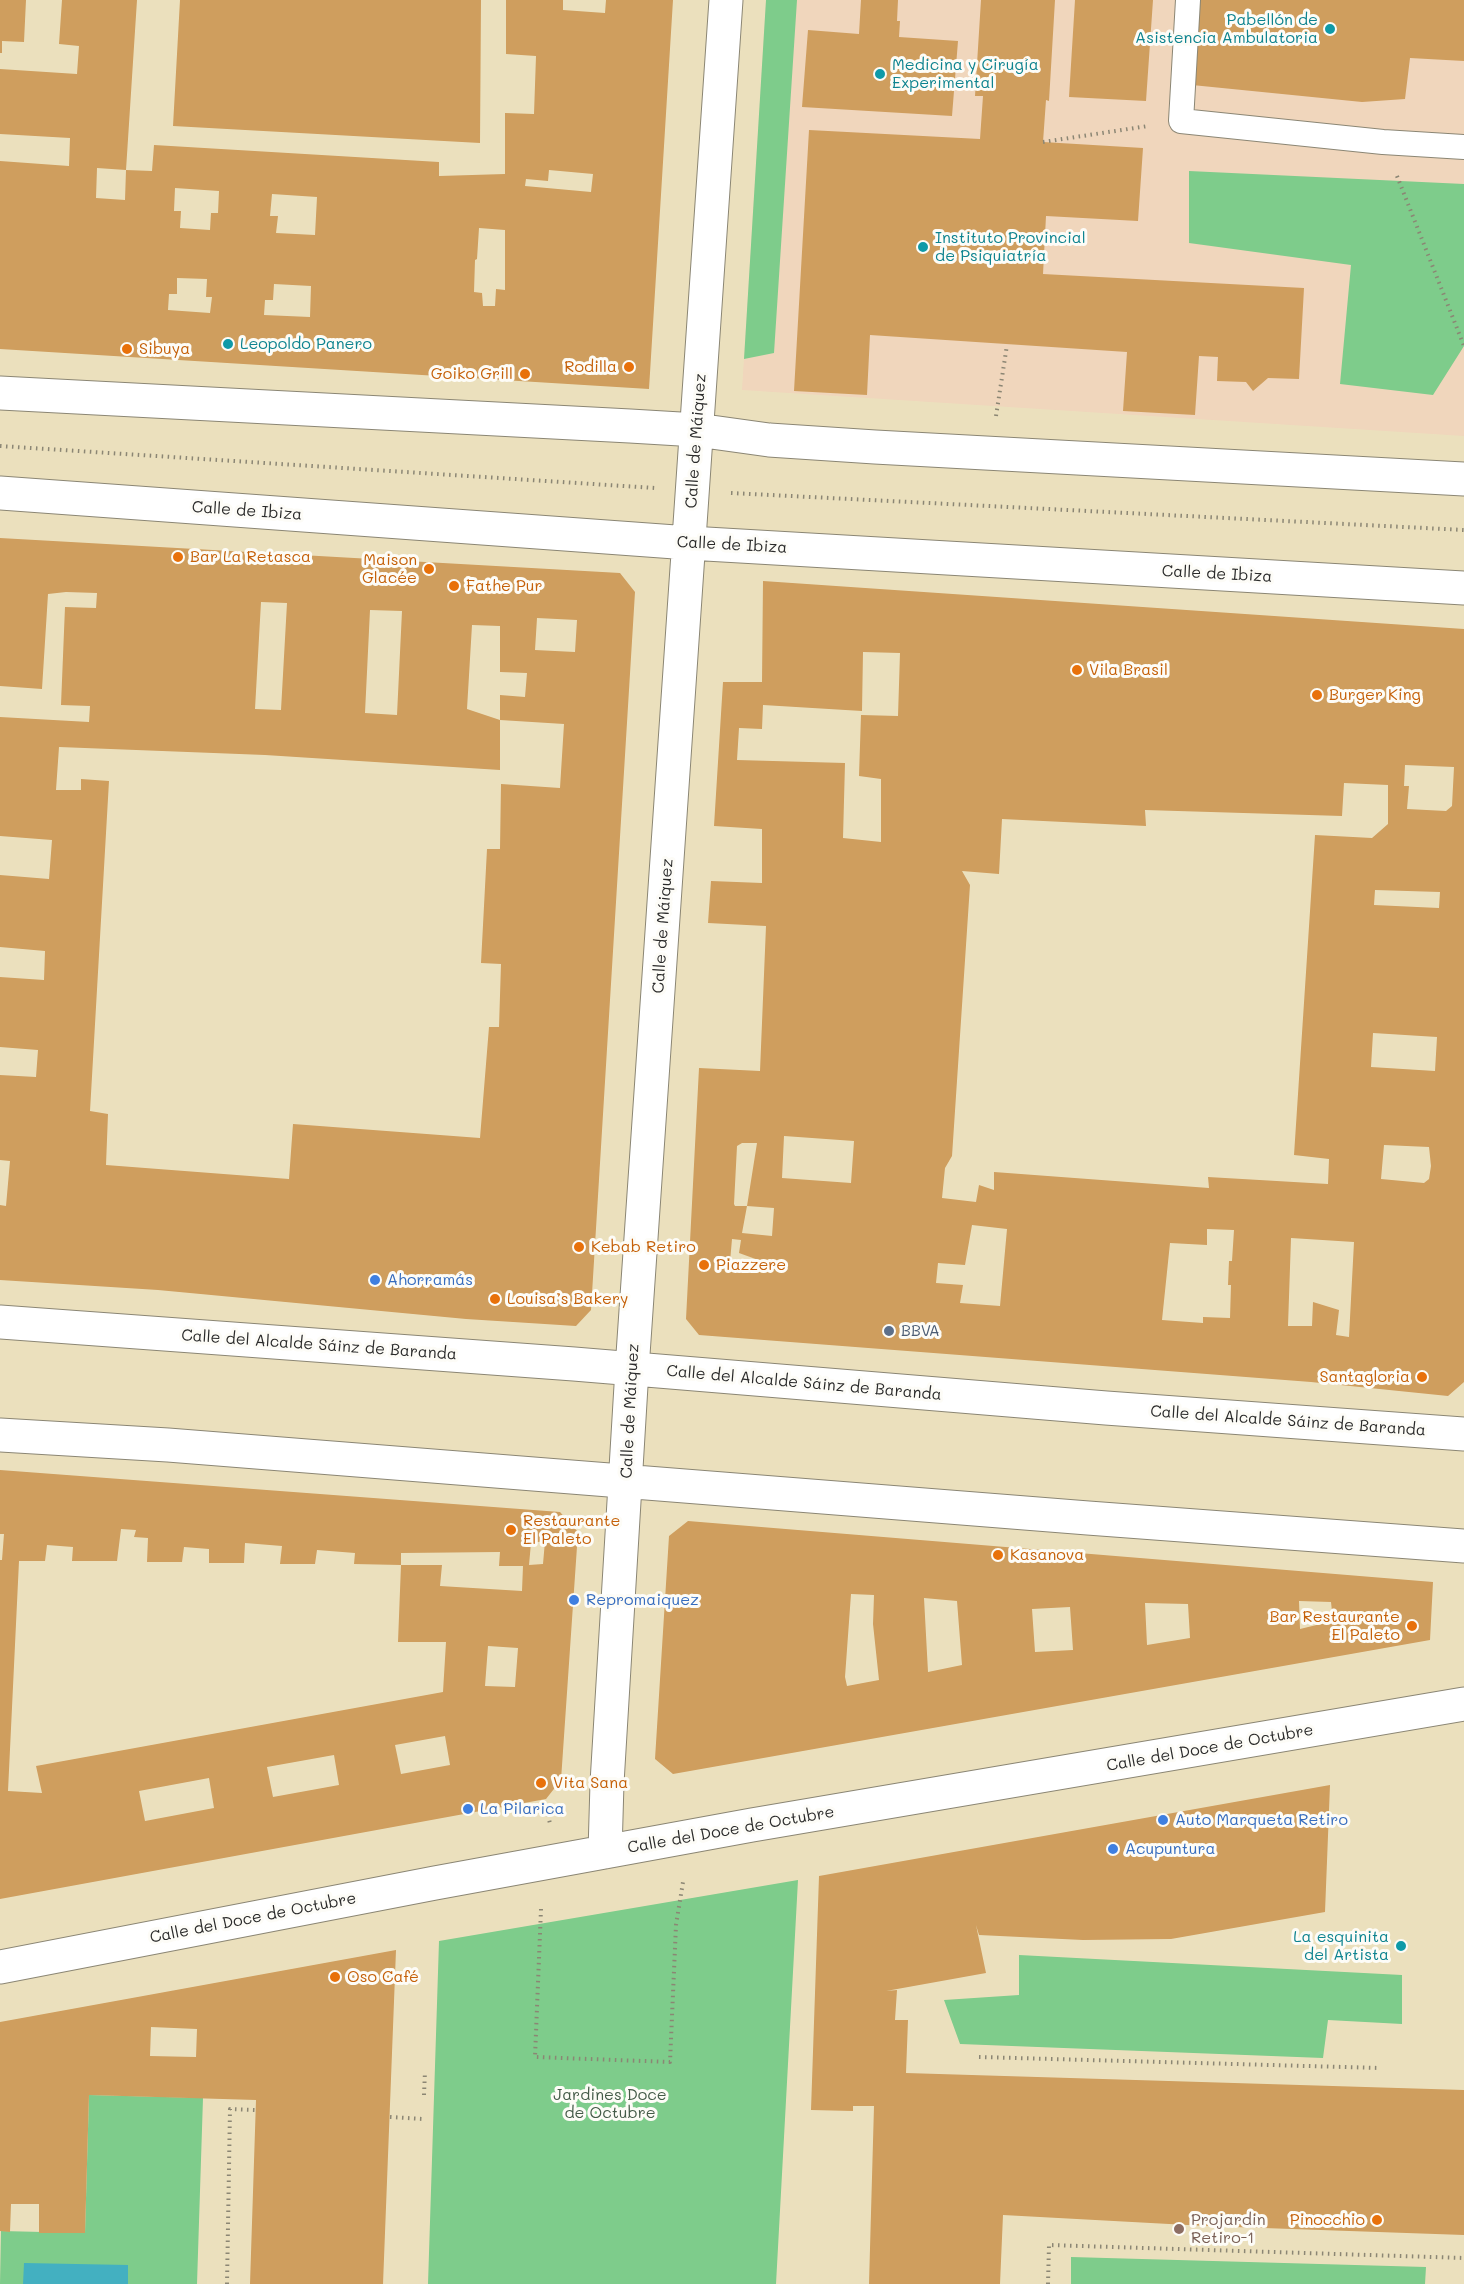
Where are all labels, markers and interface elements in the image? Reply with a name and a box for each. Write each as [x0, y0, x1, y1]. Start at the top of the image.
place label: Pabellón de Asistencia Ambulatoria [1135, 10, 1318, 48]
marker: Pabellón de Asistencia Ambulatoria [1323, 22, 1337, 36]
place label: Medicina y Cirugía Experimental [892, 55, 1039, 93]
marker: Medicina y Cirugía Experimental [873, 67, 887, 81]
place label: Instituto Provincial de Psiquiatría [935, 228, 1086, 266]
marker: Instituto Provincial de Psiquiatría [916, 240, 930, 254]
place label: Leopoldo Panero [240, 334, 372, 354]
marker: Leopoldo Panero [221, 337, 235, 351]
place label: Sibuya [139, 339, 190, 359]
marker: Sibuya [120, 342, 134, 356]
place label: Rodilla [564, 357, 617, 377]
marker: Rodilla [622, 360, 636, 374]
place label: Goiko Grill [431, 364, 513, 384]
marker: Goiko Grill [518, 367, 532, 381]
street label: Calle de Máiquez [682, 373, 710, 509]
street label: Calle de Ibiza [191, 498, 303, 524]
street label: Calle de Ibiza [676, 533, 788, 557]
place label: Bar La Retasca [190, 547, 311, 567]
marker: Bar La Retasca [171, 550, 185, 564]
place label: Maison Glacée [362, 550, 417, 588]
marker: Maison Glacée [422, 562, 436, 576]
street label: Calle de Ibiza [1161, 562, 1273, 586]
place label: Fathe Pur [466, 576, 543, 596]
marker: Fathe Pur [447, 579, 461, 593]
place label: Vila Brasil [1089, 660, 1168, 680]
marker: Vila Brasil [1070, 663, 1084, 677]
place label: Burger King [1329, 685, 1421, 705]
marker: Burger King [1310, 688, 1324, 702]
street label: Calle de Máiquez [649, 858, 677, 994]
place label: Kebab Retiro [591, 1237, 696, 1257]
marker: Kebab Retiro [572, 1240, 586, 1254]
place label: Piazzere [716, 1255, 786, 1275]
marker: Piazzere [697, 1258, 711, 1272]
place label: Ahorramás [387, 1270, 473, 1290]
marker: Ahorramás [368, 1273, 382, 1287]
place label: Louisa’s Bakery [507, 1289, 628, 1309]
marker: Louisa’s Bakery [488, 1292, 502, 1306]
place label: BBVA [901, 1321, 940, 1341]
marker: BBVA [882, 1324, 896, 1338]
street label: Calle del Alcalde Sáinz de Baranda [181, 1326, 457, 1364]
street label: Calle de Máiquez [617, 1343, 643, 1479]
street label: Calle del Alcalde Sáinz de Baranda [666, 1361, 942, 1405]
place label: Santagloria [1319, 1367, 1410, 1387]
marker: Santagloria [1415, 1370, 1429, 1384]
street label: Calle del Alcalde Sáinz de Baranda [1150, 1402, 1426, 1440]
place label: Restaurante El Paleto [523, 1511, 621, 1549]
marker: Restaurante El Paleto [504, 1523, 518, 1537]
place label: Kasanova [1010, 1545, 1084, 1565]
marker: Kasanova [991, 1548, 1005, 1562]
place label: Repromaiquez [586, 1590, 699, 1610]
marker: Repromaiquez [567, 1593, 581, 1607]
place label: Bar Restaurante El Paleto [1269, 1607, 1400, 1645]
marker: Bar Restaurante El Paleto [1405, 1619, 1419, 1633]
street label: Calle del Doce de Octubre [1105, 1720, 1315, 1776]
place label: Vita Sana [553, 1773, 628, 1793]
marker: Vita Sana [534, 1776, 548, 1790]
place label: La Pilarica [480, 1799, 564, 1819]
marker: La Pilarica [461, 1802, 475, 1816]
street label: Calle del Doce de Octubre [626, 1802, 836, 1858]
place label: Auto Marqueta Retiro [1175, 1810, 1348, 1830]
marker: Auto Marqueta Retiro [1156, 1813, 1170, 1827]
place label: Acupuntura [1125, 1839, 1216, 1859]
marker: Acupuntura [1106, 1842, 1120, 1856]
street label: Calle del Doce de Octubre [148, 1889, 358, 1947]
place label: La esquinita del Artista [1293, 1927, 1389, 1965]
marker: La esquinita del Artista [1394, 1939, 1408, 1953]
place label: Oso Café [347, 1967, 419, 1987]
marker: Oso Café [328, 1970, 342, 1984]
park label: Jardines Doce de Octubre [553, 2085, 667, 2123]
place label: Projardin Retiro-1 [1191, 2210, 1266, 2248]
place label: Pinocchio [1290, 2210, 1365, 2230]
marker: Pinocchio [1370, 2213, 1384, 2227]
marker: Projardin Retiro-1 [1172, 2222, 1186, 2236]

